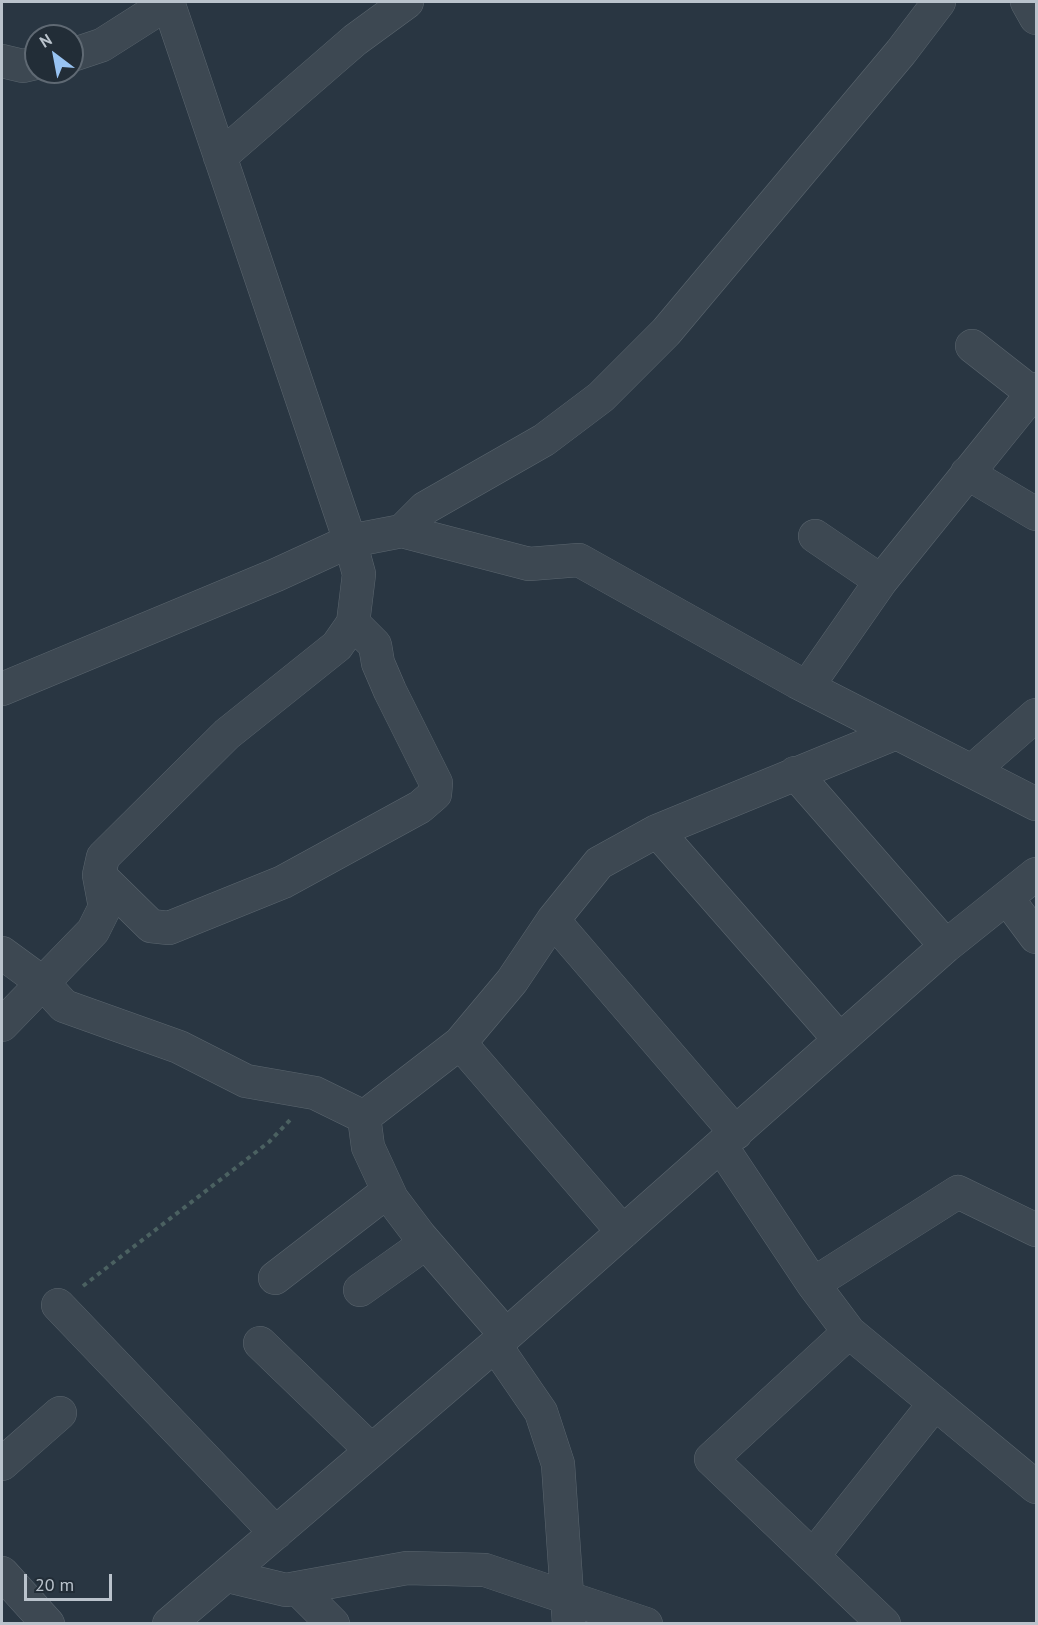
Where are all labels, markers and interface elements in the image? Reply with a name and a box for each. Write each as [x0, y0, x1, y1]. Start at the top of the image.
north arrow [24, 24, 84, 84]
text: N [36, 29, 55, 52]
scale bar [27, 1562, 116, 1600]
text: 20 m [35, 1573, 74, 1596]

